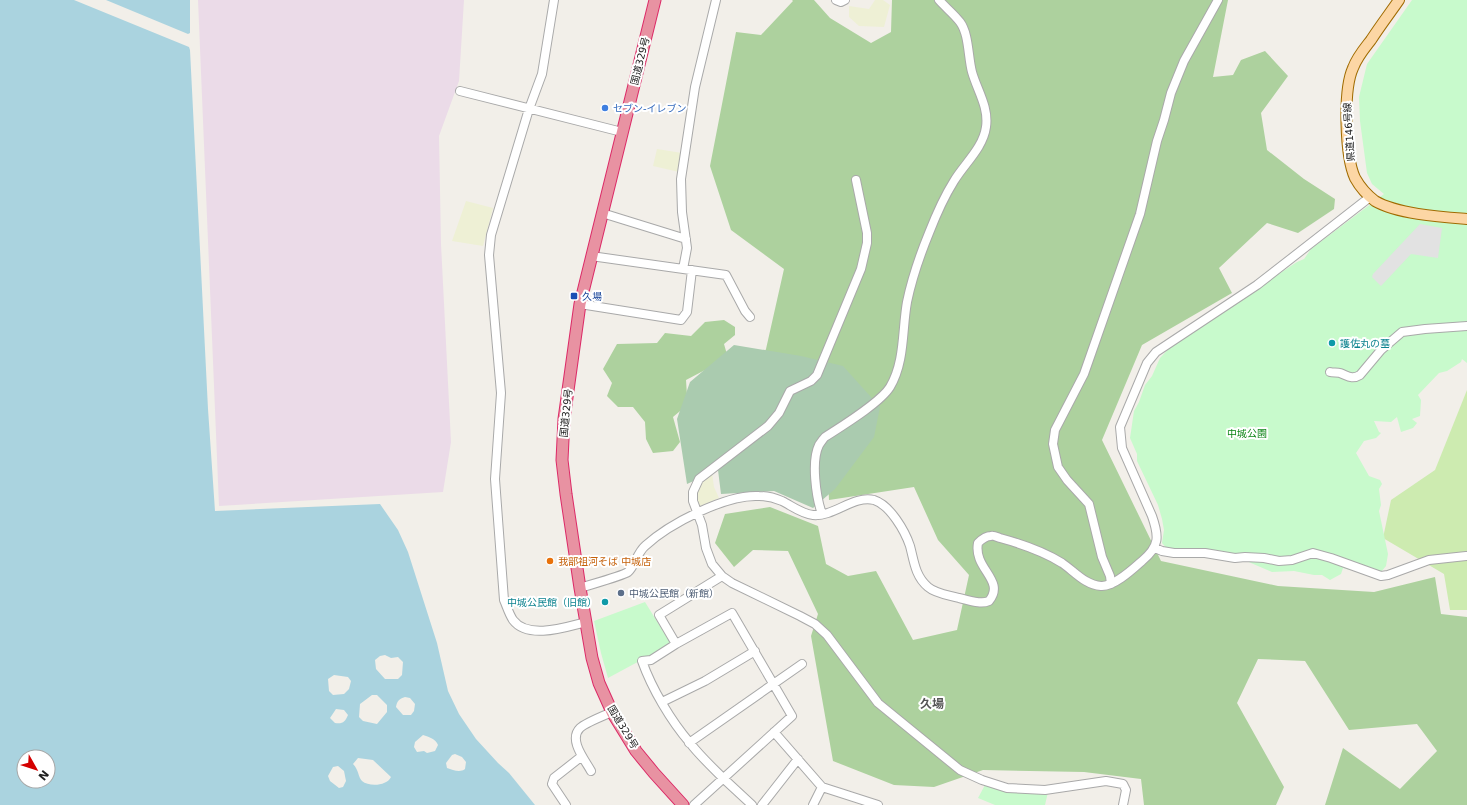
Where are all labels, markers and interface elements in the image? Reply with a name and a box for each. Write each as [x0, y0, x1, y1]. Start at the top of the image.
street label: 国道329号 [629, 36, 651, 86]
street label: 県道146号線 [1341, 102, 1357, 162]
marker: セブン-イレブン [600, 103, 610, 113]
place label: セブン-イレブン [613, 103, 687, 114]
marker: 久場 [569, 291, 579, 301]
place label: 久場 [582, 291, 602, 302]
marker: 護佐丸の墓 [1327, 338, 1337, 348]
place label: 護佐丸の墓 [1340, 338, 1390, 349]
street label: 国道329号 [558, 388, 574, 438]
park label: 中城公園 [1227, 428, 1267, 439]
marker: 我部祖河そば 中城店 [545, 556, 555, 566]
place label: 我部祖河そば 中城店 [558, 556, 651, 567]
marker: 中城公民館（新館） [616, 588, 626, 598]
place label: 中城公民館（新館） [629, 588, 719, 599]
place label: 中城公民館（旧館） [507, 597, 597, 608]
marker: 中城公民館（旧館） [600, 597, 610, 607]
district label: 久場 [920, 697, 944, 711]
street label: 国道329号 [606, 703, 640, 751]
north arrow [16, 749, 56, 789]
text: N [35, 767, 51, 783]

